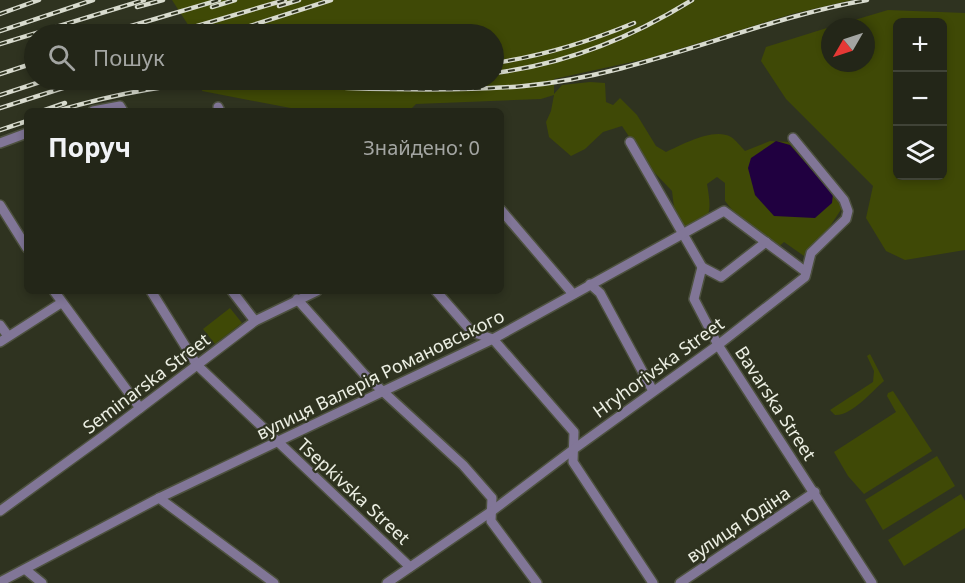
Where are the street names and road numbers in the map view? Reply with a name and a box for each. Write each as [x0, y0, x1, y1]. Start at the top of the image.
street label: вулиця Валерія Романовського [252, 303, 508, 445]
street label: Hryhorivska Street [588, 311, 729, 423]
street label: Seminarska Street [78, 327, 215, 439]
street label: Bavarska Street [730, 341, 822, 465]
street label: Tsepkivska Street [293, 433, 416, 550]
street label: вулиця Юдіна [681, 480, 795, 568]

